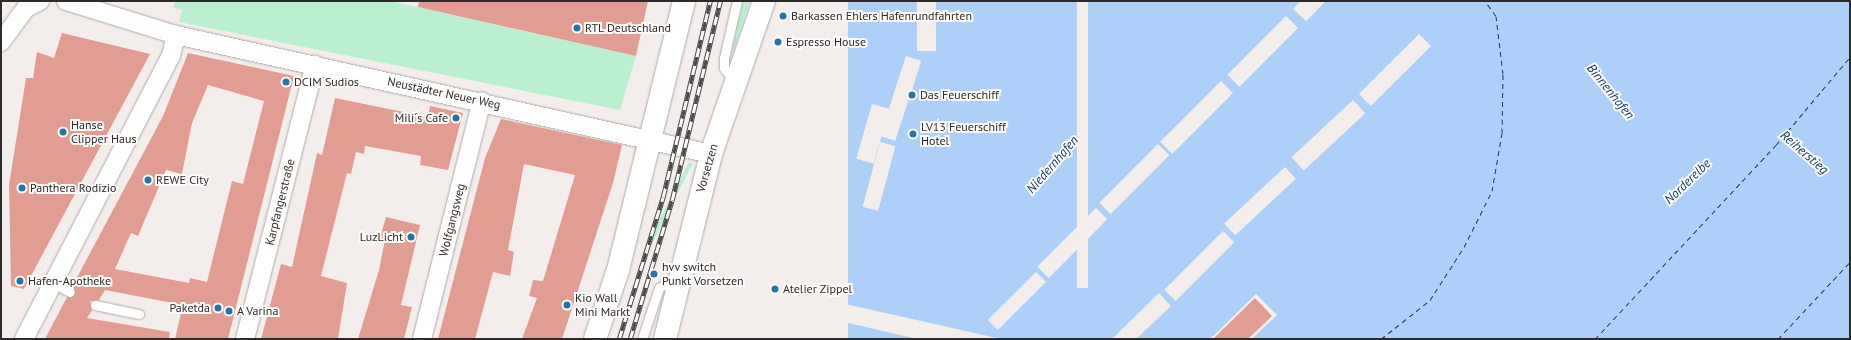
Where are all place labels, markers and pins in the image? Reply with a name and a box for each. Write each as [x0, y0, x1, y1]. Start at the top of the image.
place label: Barkassen Ehlers Hafenrundfahrten [791, 9, 972, 23]
marker: Barkassen Ehlers Hafenrundfahrten [778, 11, 788, 21]
place label: RTL Deutschland [585, 21, 671, 35]
marker: RTL Deutschland [572, 23, 582, 33]
place label: Espresso House [786, 35, 866, 49]
marker: Espresso House [773, 37, 783, 47]
place label: DCIM Sudios [294, 75, 359, 89]
marker: DCIM Sudios [281, 77, 291, 87]
place label: Das Feuerschiff [920, 88, 999, 102]
marker: Das Feuerschiff [907, 90, 917, 100]
place label: Mili´s Cafe [395, 111, 448, 125]
marker: Mili´s Cafe [451, 113, 461, 123]
place label: Hanse Clipper Haus [71, 118, 136, 146]
place label: LV13 Feuerschiff Hotel [921, 120, 1006, 148]
marker: Hanse Clipper Haus [58, 127, 68, 137]
marker: LV13 Feuerschiff Hotel [908, 129, 918, 139]
place label: REWE City [156, 173, 209, 187]
marker: REWE City [143, 175, 153, 185]
place label: Panthera Rodizio [30, 181, 116, 195]
marker: Panthera Rodizio [17, 183, 27, 193]
place label: LuzLicht [360, 230, 403, 244]
marker: LuzLicht [406, 232, 416, 242]
place label: hvv switch Punkt Vorsetzen [662, 260, 744, 288]
marker: hvv switch Punkt Vorsetzen [649, 269, 659, 279]
place label: Hafen-Apotheke [28, 274, 111, 288]
marker: Hafen-Apotheke [15, 276, 25, 286]
place label: Atelier Zippel [783, 282, 852, 296]
marker: Atelier Zippel [770, 284, 780, 294]
place label: Kio Wall Mini Markt [575, 291, 630, 319]
marker: Kio Wall Mini Markt [562, 300, 572, 310]
place label: Paketda [170, 301, 210, 315]
marker: Paketda [213, 303, 223, 313]
place label: A Varina [237, 304, 279, 318]
marker: A Varina [224, 306, 234, 316]

